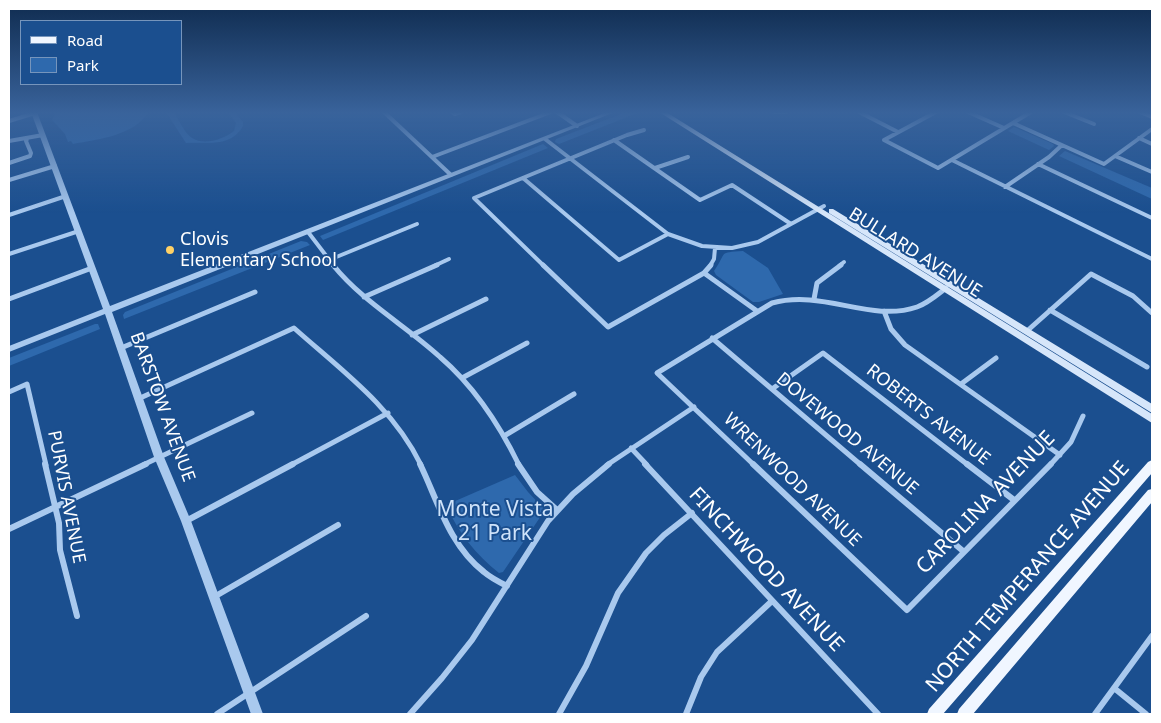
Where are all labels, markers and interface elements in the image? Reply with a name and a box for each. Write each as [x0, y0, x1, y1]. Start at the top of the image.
legend [20, 20, 182, 85]
text: Road [67, 30, 103, 50]
text: Park [67, 55, 99, 75]
street label: BULLARD AVENUE [845, 203, 985, 303]
place label: Clovis Elementary School [180, 229, 337, 272]
marker: Clovis Elementary School [164, 244, 176, 256]
street label: BARSTOW AVENUE [125, 329, 199, 485]
street label: ROBERTS AVENUE [862, 360, 994, 470]
street label: DOVEWOOD AVENUE [772, 368, 922, 500]
street label: WRENWOOD AVENUE [719, 409, 865, 551]
street label: CAROLINA AVENUE [911, 426, 1061, 580]
street label: PURVIS AVENUE [43, 429, 89, 565]
street label: NORTH TEMPERANCE AVENUE [921, 456, 1135, 698]
street label: FINCHWOOD AVENUE [683, 483, 849, 657]
park label: Monte Vista 21 Park [436, 497, 554, 547]

